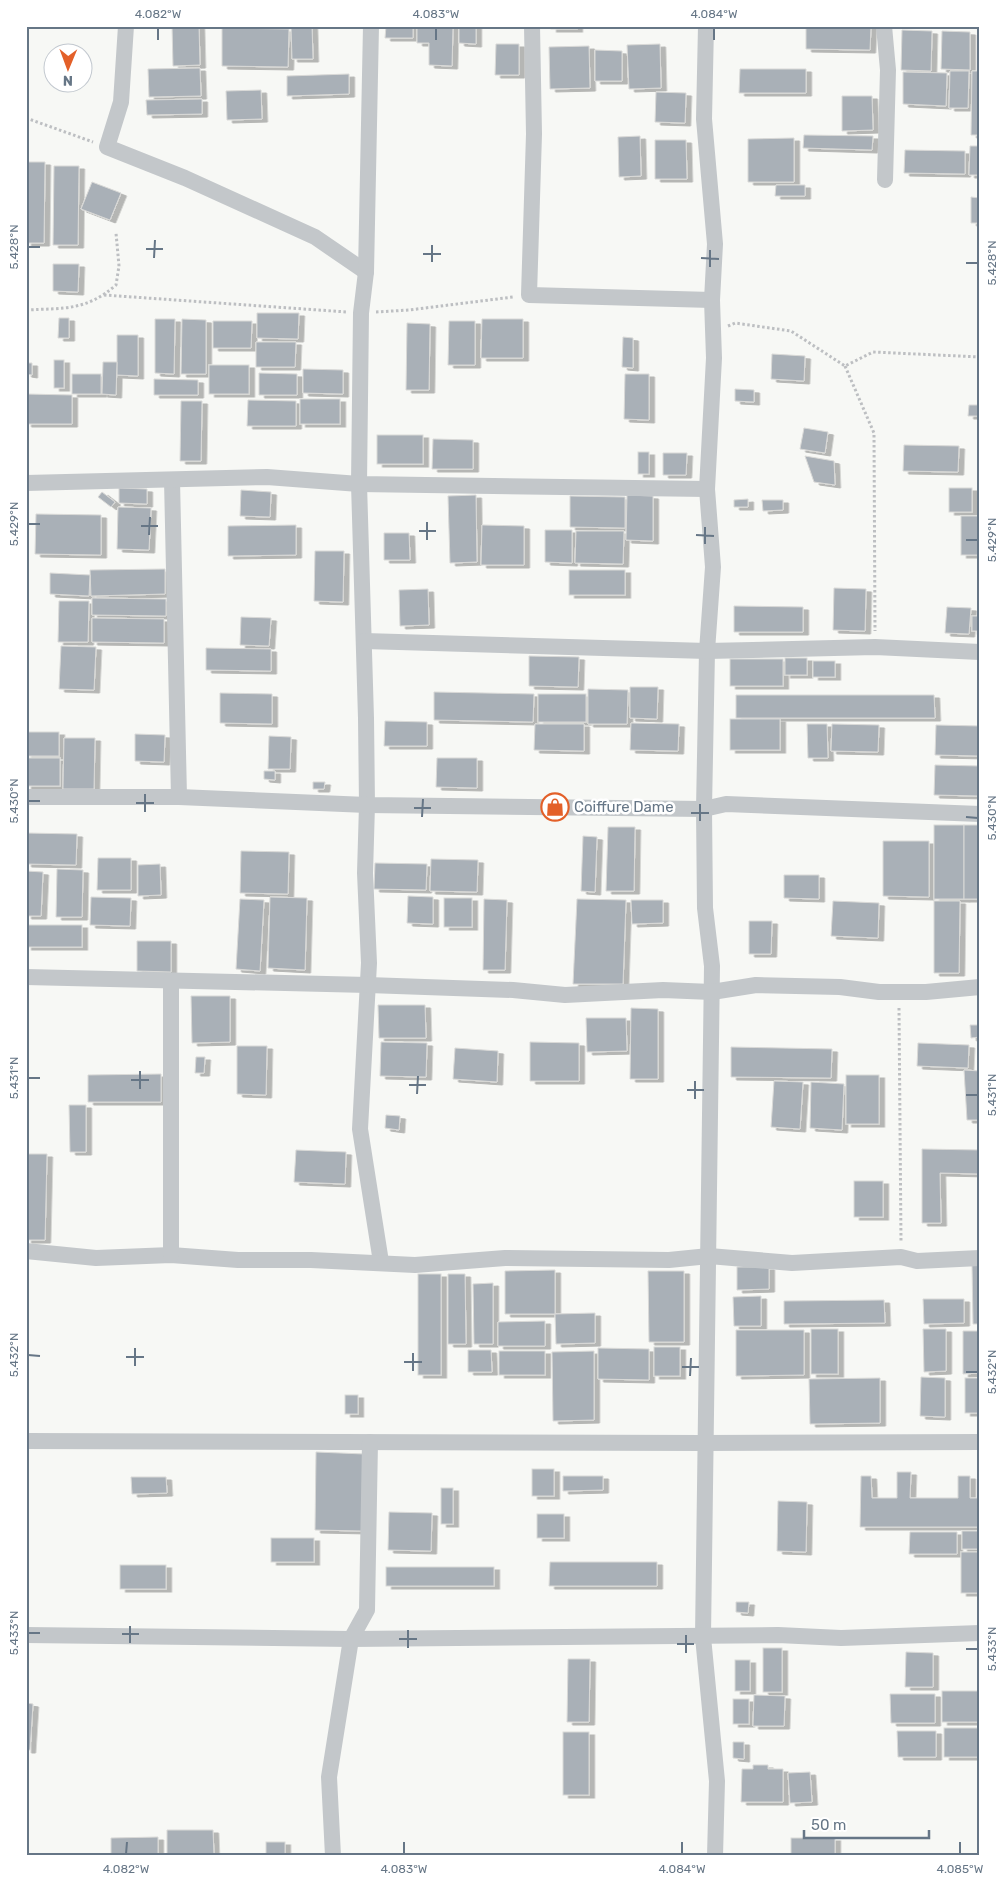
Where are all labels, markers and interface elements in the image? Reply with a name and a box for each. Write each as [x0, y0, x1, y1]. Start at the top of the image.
text: 4.082°W [135, 7, 182, 21]
text: 4.083°W [413, 7, 460, 21]
text: 4.084°W [690, 7, 738, 21]
north arrow [42, 42, 92, 92]
text: N [63, 72, 73, 89]
text: 5.428°N [7, 225, 21, 269]
text: 5.428°N [985, 241, 999, 285]
text: 5.429°N [7, 502, 21, 546]
text: 5.429°N [985, 518, 999, 562]
text: 5.430°N [7, 778, 21, 824]
shop icon: Coiffure Dame [540, 792, 570, 822]
text: 5.430°N [985, 795, 999, 841]
place label: Coiffure Dame [574, 798, 674, 816]
text: 5.431°N [7, 1057, 21, 1099]
text: 5.431°N [985, 1074, 999, 1116]
text: 5.432°N [7, 1333, 21, 1377]
text: 5.432°N [985, 1350, 999, 1394]
text: 5.433°N [7, 1611, 21, 1655]
text: 5.433°N [985, 1627, 999, 1671]
scale bar [804, 1807, 928, 1839]
text: 50 m [811, 1816, 846, 1834]
text: 4.082°W [103, 1862, 150, 1876]
text: 4.083°W [381, 1862, 428, 1876]
text: 4.084°W [658, 1862, 706, 1876]
text: 4.085°W [937, 1862, 984, 1876]

